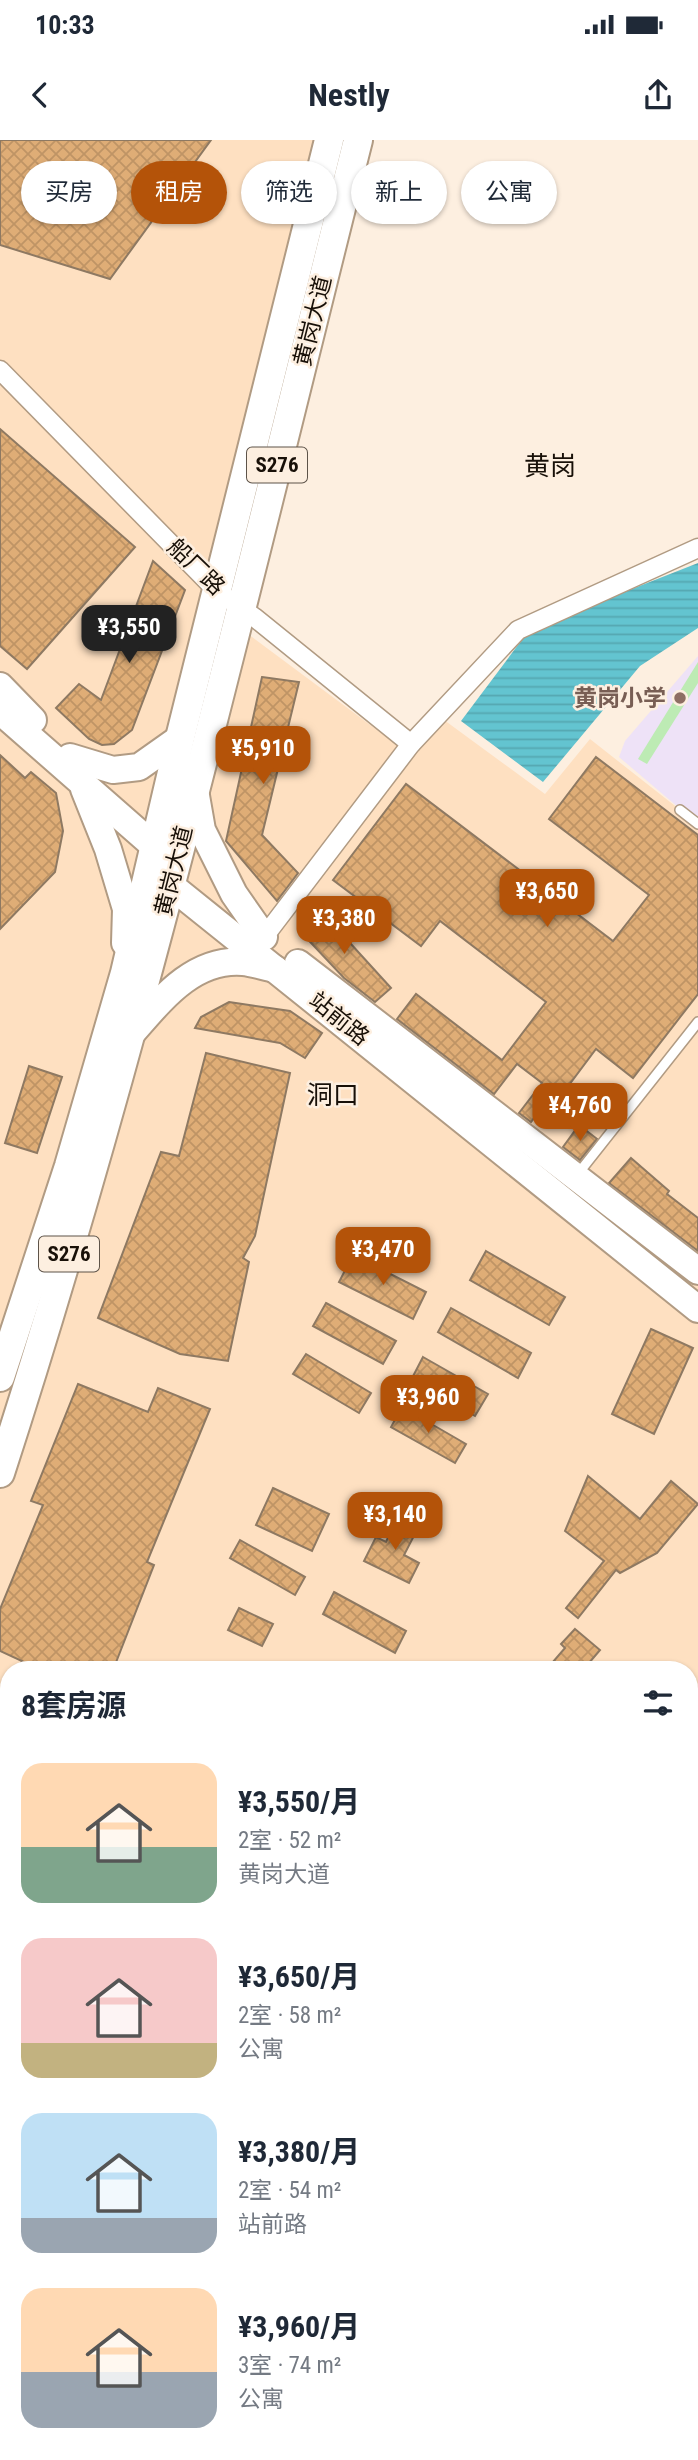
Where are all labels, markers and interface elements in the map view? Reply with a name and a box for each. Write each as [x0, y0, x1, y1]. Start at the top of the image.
text: 10:33 [35, 10, 95, 40]
icon: back [21, 76, 59, 114]
text: Nestly [308, 76, 390, 114]
icon: share [639, 76, 677, 114]
chip: 买房 [21, 161, 117, 224]
chip: 租房 [131, 161, 227, 224]
chip: 筛选 [241, 161, 337, 224]
chip: 新上 [351, 161, 447, 224]
chip: 公寓 [461, 161, 557, 224]
street label: 黄岗大道 [289, 273, 337, 369]
road number: S276 [247, 448, 307, 482]
district label: 黄岗 [524, 451, 576, 481]
street label: 船厂路 [162, 533, 230, 601]
pin: ¥3,550 [72, 606, 186, 665]
text: ¥3,550 [97, 614, 161, 641]
place label: 黄岗小学 [574, 685, 666, 712]
marker: 黄岗小学 [672, 690, 688, 706]
pin: ¥5,910 [206, 726, 320, 786]
text: ¥5,910 [231, 735, 295, 762]
street label: 黄岗大道 [150, 823, 198, 919]
pin: ¥3,650 [490, 870, 604, 929]
text: ¥3,650 [515, 878, 579, 905]
pin: ¥3,380 [287, 896, 401, 956]
text: ¥3,380 [312, 905, 376, 932]
street label: 站前路 [304, 987, 374, 1051]
district label: 洞口 [307, 1080, 359, 1110]
pin: ¥4,760 [523, 1084, 637, 1143]
text: ¥4,760 [548, 1092, 612, 1119]
pin: ¥3,470 [326, 1228, 440, 1287]
road number: S276 [39, 1236, 99, 1272]
text: ¥3,470 [351, 1236, 415, 1263]
pin: ¥3,960 [371, 1376, 485, 1435]
text: ¥3,960 [396, 1384, 460, 1411]
pin: ¥3,140 [338, 1492, 452, 1552]
text: ¥3,140 [363, 1501, 427, 1528]
icon: filters [639, 1684, 677, 1722]
text: 8套房源 [21, 1688, 126, 1723]
text: ¥3,550/月 [238, 1784, 360, 1819]
icon: home [77, 1791, 161, 1875]
text: 2室 · 52 m² [238, 1827, 341, 1854]
text: 黄岗大道 [238, 1861, 330, 1888]
text: ¥3,650/月 [238, 1959, 360, 1994]
icon: home [77, 1966, 161, 2050]
text: 2室 · 58 m² [238, 2002, 341, 2029]
text: 公寓 [238, 2036, 284, 2063]
text: ¥3,380/月 [238, 2134, 360, 2169]
icon: home [77, 2141, 161, 2225]
text: 2室 · 54 m² [238, 2177, 341, 2204]
text: 站前路 [238, 2211, 307, 2238]
text: ¥3,960/月 [238, 2309, 360, 2344]
icon: home [77, 2316, 161, 2400]
text: 3室 · 74 m² [238, 2352, 341, 2379]
text: 公寓 [238, 2386, 284, 2413]

